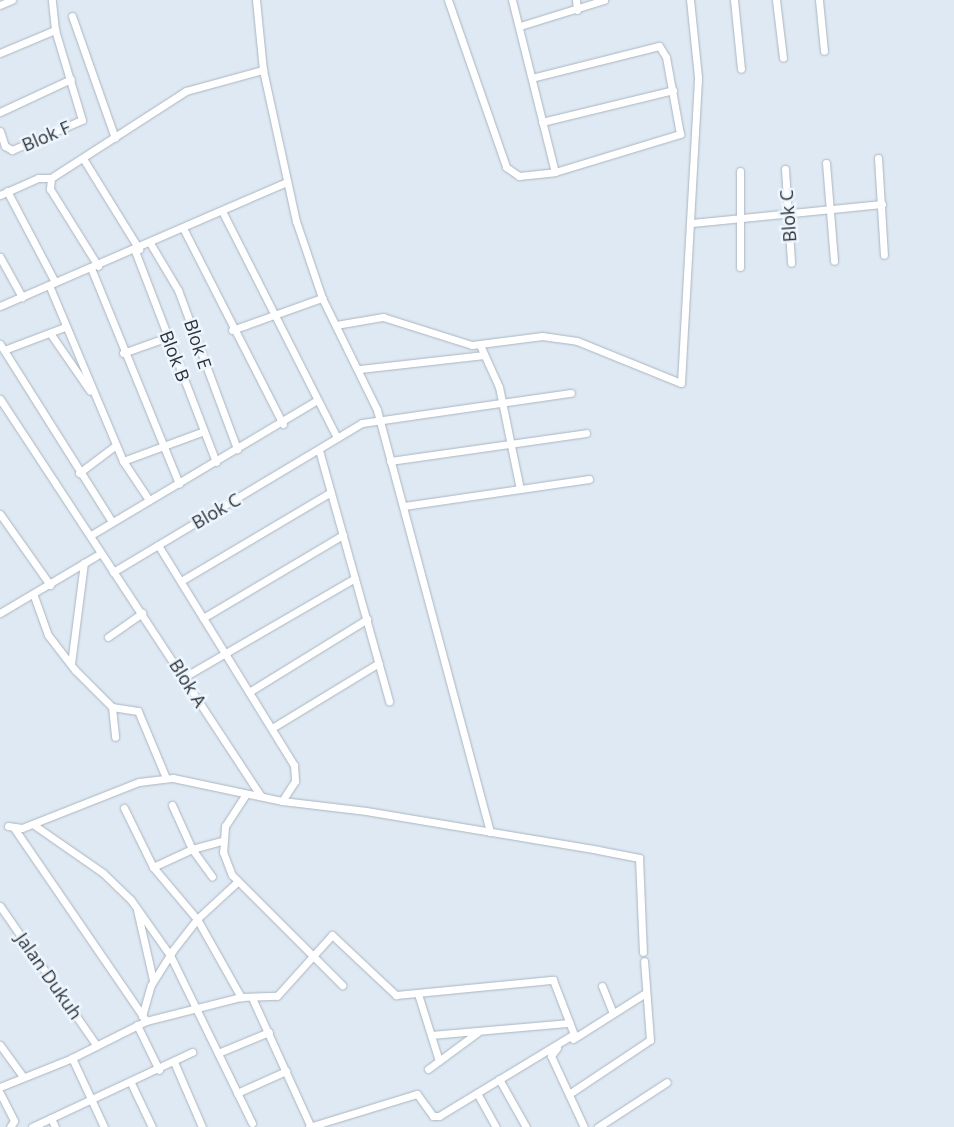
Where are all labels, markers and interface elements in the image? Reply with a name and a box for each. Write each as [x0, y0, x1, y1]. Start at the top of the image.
street label: Blok F [19, 116, 73, 156]
street label: Blok C [775, 189, 801, 243]
street label: Blok E [180, 316, 216, 372]
street label: Blok B [155, 328, 195, 384]
street label: Blok C [188, 489, 244, 533]
street label: Blok A [165, 655, 211, 711]
street label: Jalan Dukuh [11, 929, 87, 1023]

